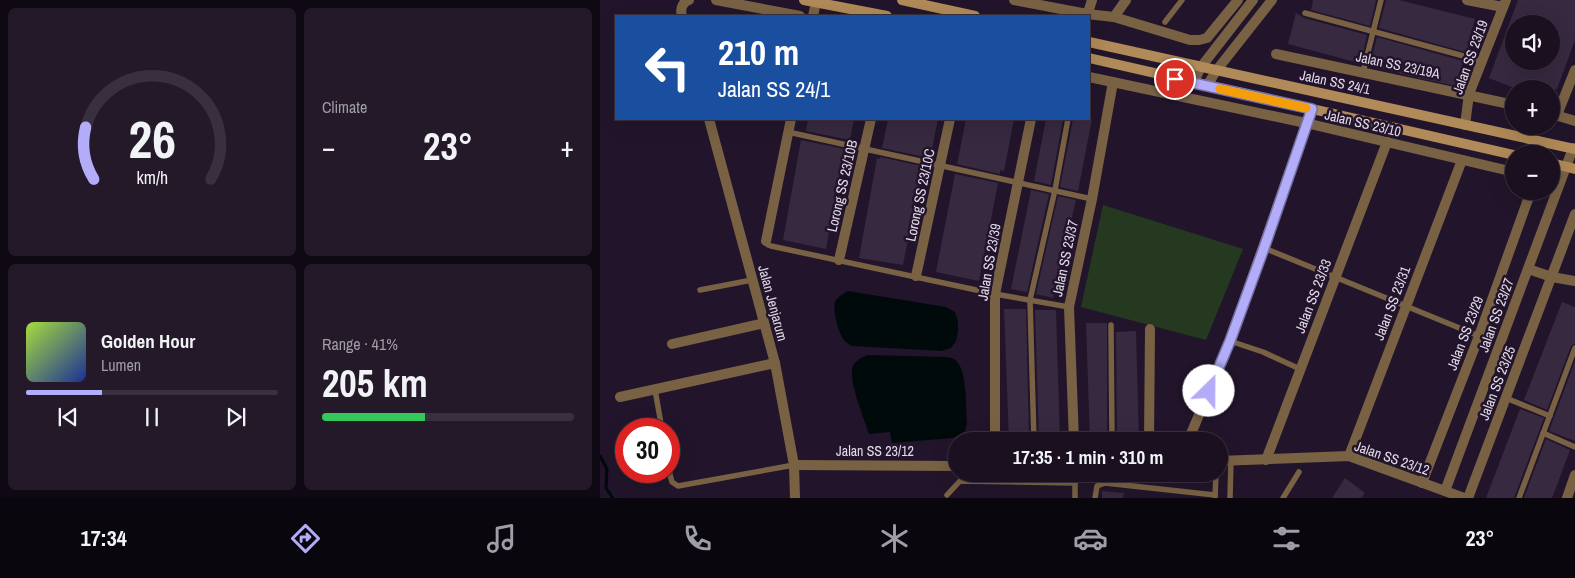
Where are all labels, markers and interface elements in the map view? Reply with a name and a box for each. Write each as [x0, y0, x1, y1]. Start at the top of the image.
map controls [1505, 15, 1560, 200]
button: sound [1505, 15, 1560, 70]
street label: Jalan SS 23/19 [1448, 17, 1492, 97]
text: 210 m [718, 29, 799, 76]
icon: left [635, 35, 700, 100]
street label: Jalan SS 23/19A [1354, 47, 1442, 83]
pin [1154, 58, 1196, 100]
icon: arrive [1161, 65, 1189, 93]
street label: Jalan SS 24/1 [1298, 66, 1372, 98]
text: Jalan SS 24/1 [718, 74, 830, 104]
button: + [1505, 80, 1560, 135]
text: Climate [322, 96, 367, 118]
text: 26 [128, 104, 176, 174]
street label: Jalan SS 23/10 [1323, 105, 1403, 141]
text: 23° [423, 121, 473, 172]
text: − [322, 128, 335, 166]
text: + [561, 128, 574, 166]
street label: Lorong SS 23/10B [823, 138, 861, 234]
button: − [1505, 145, 1560, 200]
street label: Lorong SS 23/10C [901, 147, 939, 243]
text: km/h [136, 166, 168, 190]
street label: Jalan SS 23/37 [1048, 218, 1082, 298]
street label: Jalan SS 23/39 [973, 222, 1005, 302]
street label: Jalan SS 23/33 [1291, 256, 1335, 336]
street label: Jalan Jenjarum [754, 263, 792, 343]
street label: Jalan SS 23/31 [1370, 263, 1415, 343]
street label: Jalan SS 23/27 [1474, 275, 1518, 355]
street label: Jalan SS 23/29 [1443, 293, 1487, 373]
text: Golden Hour [101, 328, 195, 354]
text: Range · 41% [322, 333, 398, 355]
street label: Jalan SS 23/25 [1475, 343, 1519, 423]
text: Lumen [101, 354, 141, 376]
text: 205 km [322, 358, 428, 409]
position arrow [1182, 364, 1234, 416]
icon: previous [54, 403, 82, 431]
icon: pause [138, 403, 166, 431]
icon: next [222, 403, 250, 431]
speed limit sign: 30 [615, 418, 680, 483]
street label: Jalan SS 23/12 [1352, 437, 1432, 479]
street label: Jalan SS 23/12 [836, 442, 914, 460]
text: 17:35 · 1 min · 310 m [1013, 444, 1163, 470]
icon: directions [288, 521, 323, 556]
icon: music [484, 521, 519, 556]
icon: phone [680, 521, 715, 556]
icon: climate [877, 521, 912, 556]
icon: car [1073, 521, 1108, 556]
icon: filters [1269, 521, 1304, 556]
text: 17:34 [81, 523, 127, 553]
text: 23° [1465, 523, 1494, 553]

